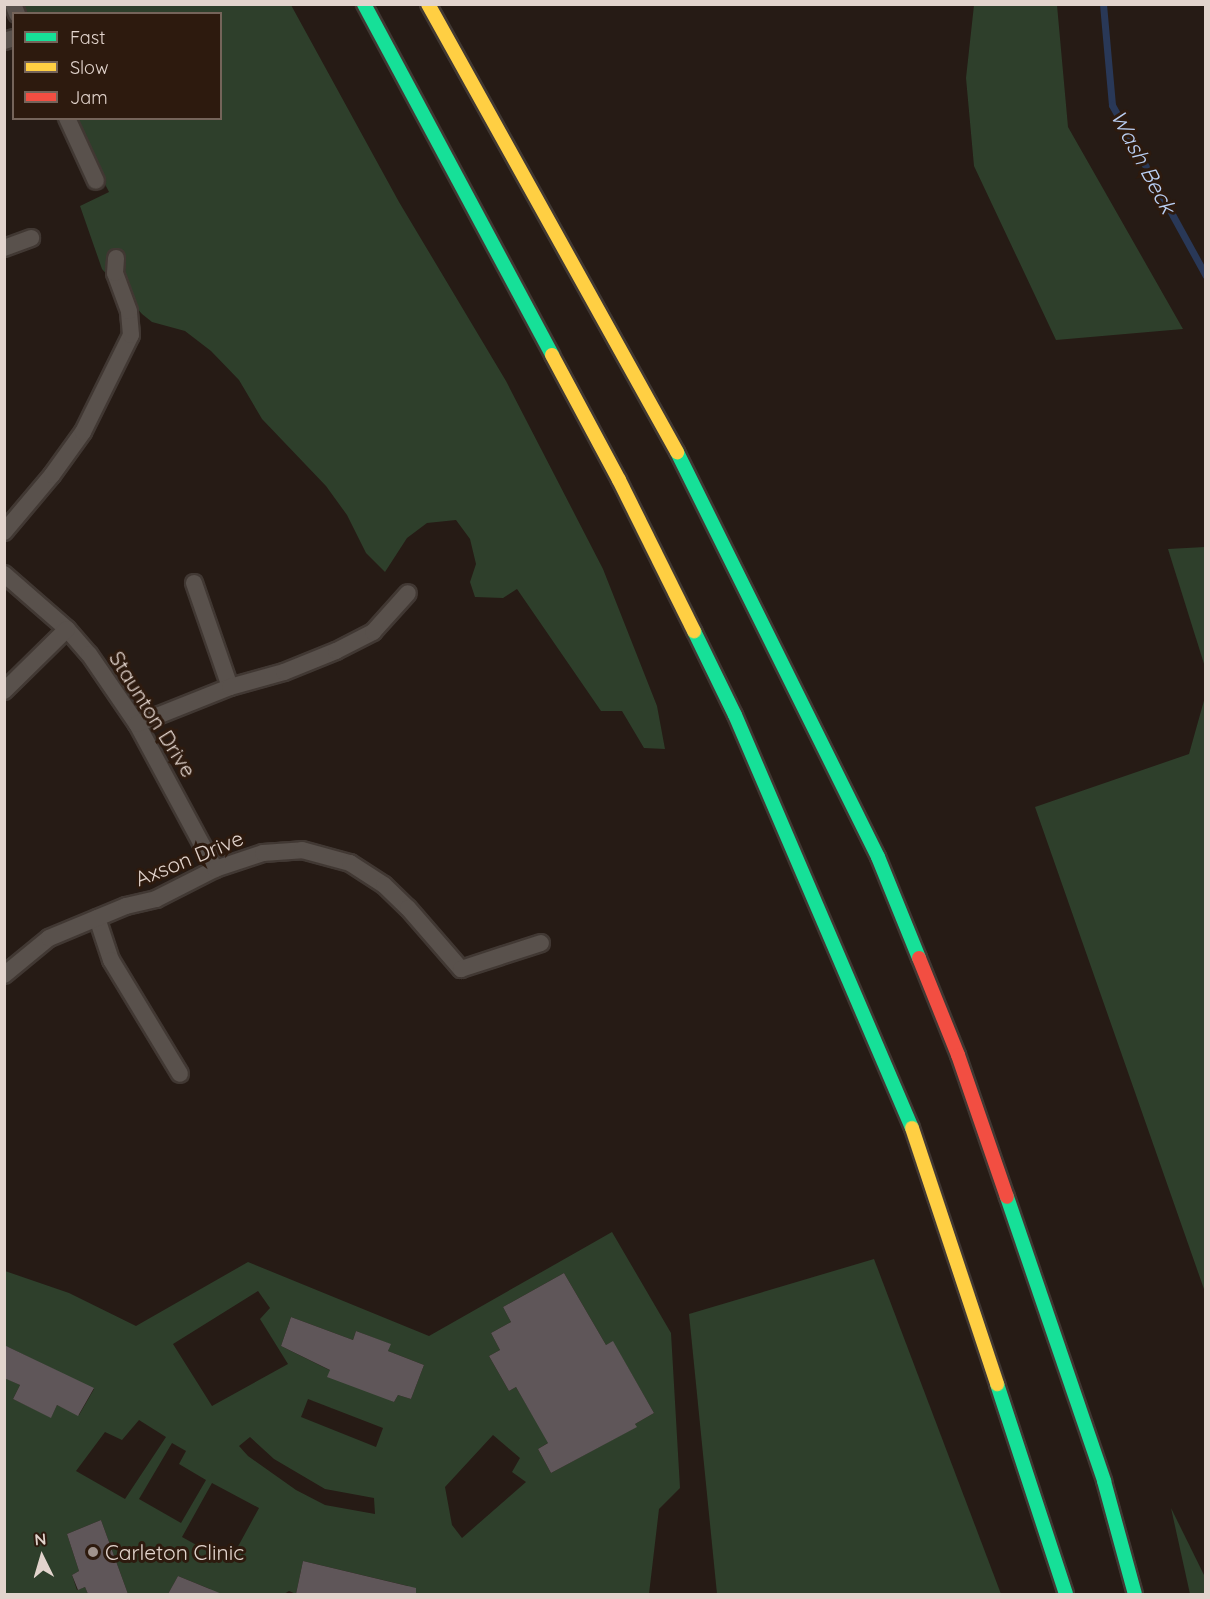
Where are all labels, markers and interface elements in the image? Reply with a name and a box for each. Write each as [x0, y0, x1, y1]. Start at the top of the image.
legend [12, 12, 222, 120]
text: Fast [70, 26, 105, 49]
text: Slow [70, 56, 108, 79]
text: Jam [70, 86, 108, 109]
water label: Wash Beck [1105, 106, 1181, 218]
street label: Staunton Drive [104, 646, 202, 782]
street label: Axson Drive [131, 825, 247, 891]
north arrow [12, 1527, 72, 1587]
text: N [34, 1529, 47, 1550]
place label: Carleton Clinic [105, 1539, 244, 1565]
marker: Carleton Clinic [86, 1545, 100, 1559]

